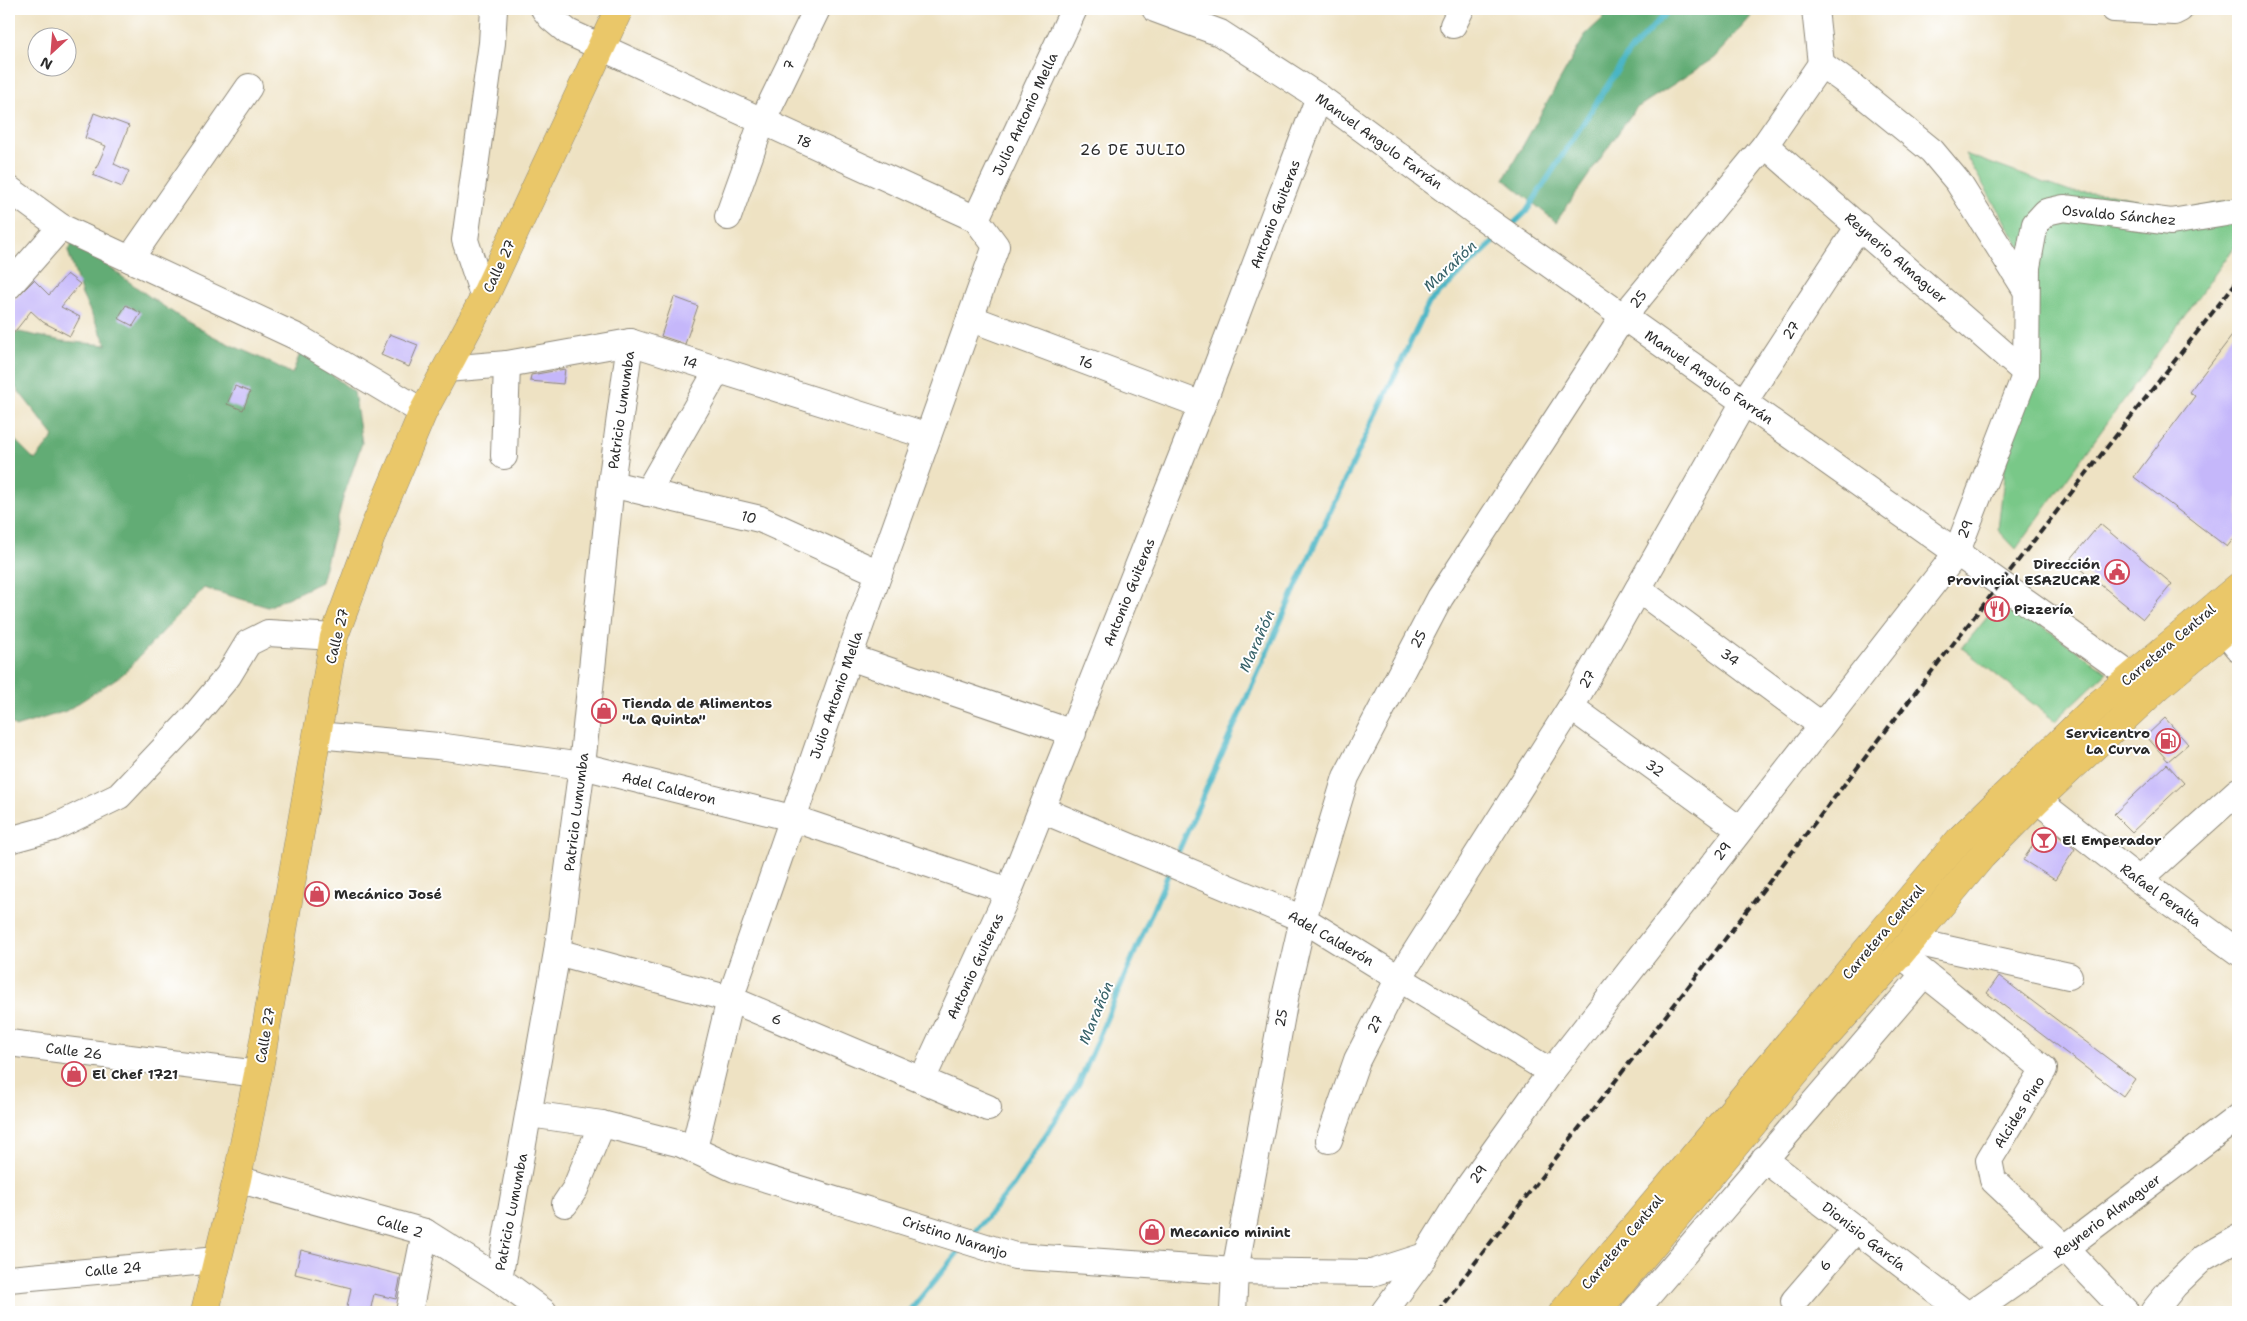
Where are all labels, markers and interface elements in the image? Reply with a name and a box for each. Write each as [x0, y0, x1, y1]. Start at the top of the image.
north arrow [28, 28, 78, 78]
street label: Julio Antonio Mella [989, 49, 1062, 178]
text: N [37, 53, 55, 74]
street label: 7 [779, 57, 799, 73]
street label: Manuel Angulo Farrán [1312, 89, 1446, 193]
street label: 18 [793, 130, 815, 152]
district label: 26 DE JULIO [1080, 140, 1186, 160]
street label: Antonio Guiteras [1246, 157, 1304, 271]
street label: Osvaldo Sánchez [2061, 201, 2177, 229]
street label: Reynerio Almaguer [1841, 209, 1951, 308]
water label: Marañón [1419, 236, 1481, 296]
street label: Calle 27 [479, 237, 519, 295]
street label: 25 [1625, 286, 1651, 312]
street label: 27 [1778, 317, 1804, 343]
street label: Manuel Angulo Farrán [1641, 326, 1777, 428]
street label: Patricio Lumumba [604, 349, 638, 470]
street label: 14 [680, 351, 700, 373]
street label: 16 [1076, 351, 1096, 373]
street label: 10 [739, 506, 759, 528]
street label: 29 [1953, 517, 1977, 541]
street label: Antonio Guiteras [1099, 535, 1159, 649]
place label: Dirección Provincial ESAZUCAR [1947, 555, 2101, 589]
public building icon: Dirección Provincial ESAZUCAR [2104, 559, 2130, 585]
restaurant icon: Pizzería [1984, 596, 2010, 622]
place label: Pizzería [2014, 600, 2073, 618]
street label: Carretera Central [2117, 600, 2220, 690]
street label: Calle 27 [321, 606, 353, 666]
water label: Marañón [1234, 607, 1280, 675]
street label: 25 [1406, 627, 1430, 651]
street label: Julio Antonio Mella [806, 629, 866, 761]
street label: 34 [1717, 644, 1743, 670]
street label: 27 [1575, 666, 1599, 692]
place label: Tienda de Alimentos "La Quinta" [622, 694, 772, 728]
shop icon: Tienda de Alimentos "La Quinta" [591, 698, 617, 724]
place label: Servicentro La Curva [2066, 724, 2150, 758]
fuel station icon: Servicentro La Curva [2155, 728, 2181, 754]
street label: Patricio Lumumba [560, 751, 592, 872]
street label: 32 [1642, 755, 1668, 781]
street label: Adel Calderon [620, 768, 718, 808]
bar icon: El Emperador [2031, 827, 2057, 853]
place label: El Emperador [2062, 831, 2162, 849]
street label: 29 [1709, 838, 1735, 864]
street label: Rafael Peralta [2117, 860, 2205, 931]
street label: Carretera Central [1838, 880, 1928, 983]
shop icon: Mecánico José [304, 881, 330, 907]
place label: Mecánico José [334, 885, 442, 903]
street label: Adel Calderón [1285, 906, 1377, 970]
street label: Antonio Guiteras [943, 910, 1008, 1022]
water label: Marañón [1074, 979, 1118, 1047]
street label: Calle 27 [251, 1006, 279, 1064]
street label: 25 [1271, 1008, 1291, 1028]
street label: 6 [769, 1009, 785, 1029]
street label: 27 [1363, 1012, 1387, 1036]
street label: Calle 26 [45, 1039, 103, 1063]
shop icon: El Chef 1721 [61, 1061, 87, 1087]
place label: El Chef 1721 [92, 1065, 178, 1083]
street label: Alcides Pino [1990, 1073, 2048, 1151]
street label: Patricio Lumumba [491, 1151, 531, 1272]
street label: 29 [1465, 1161, 1491, 1187]
street label: Reynerio Almaguer [2050, 1169, 2165, 1262]
street label: Carretera Central [1577, 1190, 1667, 1293]
street label: Dionisio García [1819, 1198, 1910, 1274]
street label: Calle 2 [374, 1210, 426, 1242]
street label: Cristino Naranjo [900, 1211, 1010, 1263]
shop icon: Mecanico minint [1139, 1219, 1165, 1245]
place label: Mecanico minint [1170, 1223, 1291, 1241]
street label: 6 [1815, 1255, 1835, 1275]
street label: Calle 24 [84, 1258, 142, 1280]

